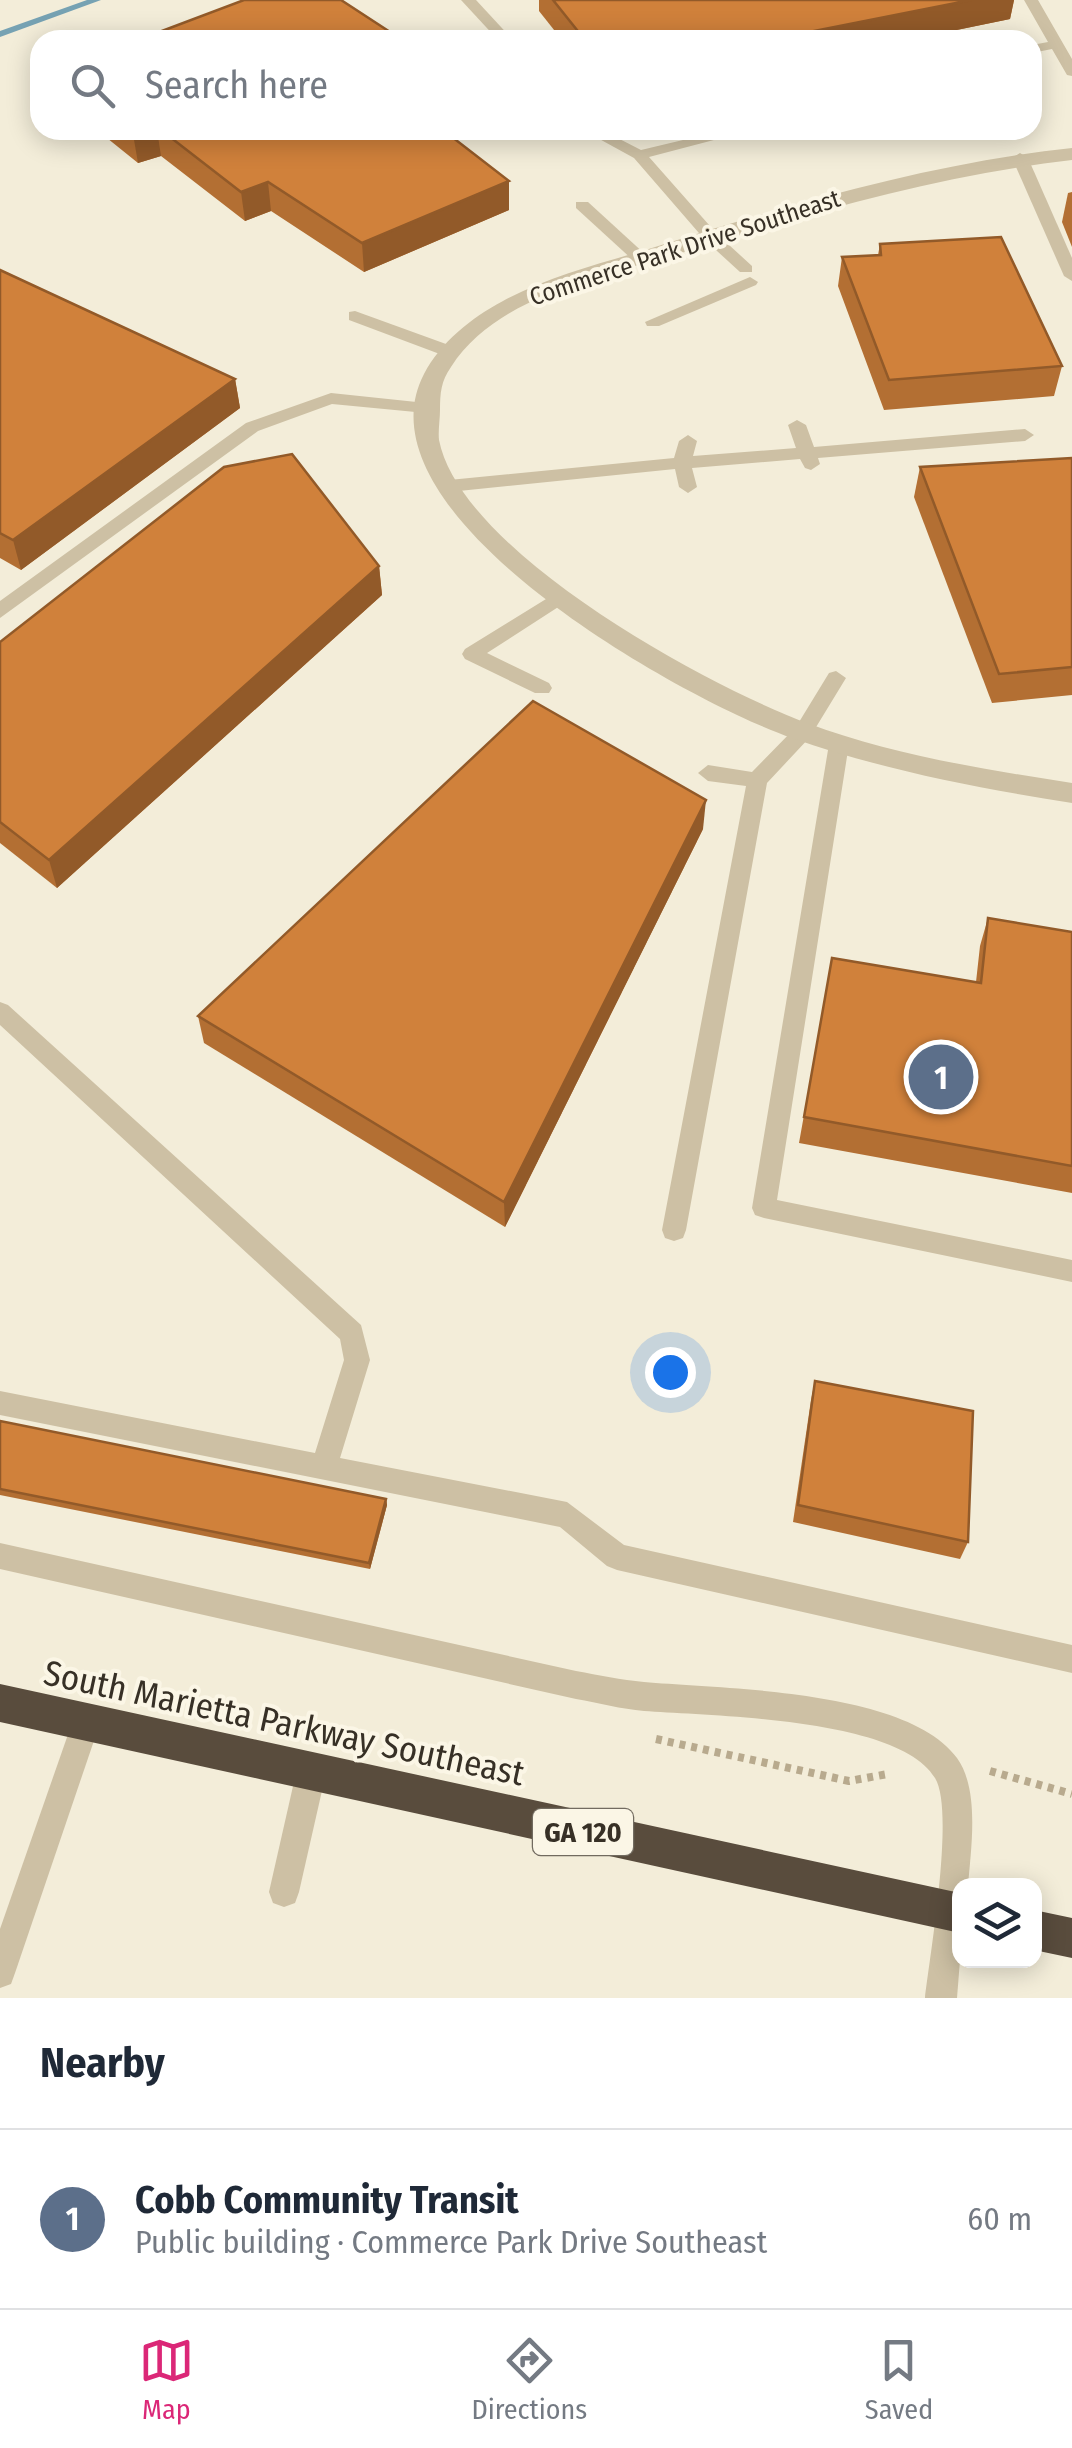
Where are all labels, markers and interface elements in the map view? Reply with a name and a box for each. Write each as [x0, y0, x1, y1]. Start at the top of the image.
search box [30, 30, 1042, 140]
icon: search [65, 58, 120, 113]
text: Search here [145, 62, 328, 108]
street label: Commerce Park Drive Southeast [526, 183, 845, 312]
pin: 1 [908, 1040, 974, 1114]
your location [645, 1347, 696, 1398]
street label: South Marietta Parkway Southeast [40, 1652, 528, 1795]
road number: GA 120 [533, 1809, 633, 1855]
map controls [952, 1878, 1042, 1968]
button: layers [952, 1878, 1042, 1968]
text: Nearby [40, 2038, 165, 2088]
text: Cobb Community Transit [135, 2177, 519, 2223]
text: 1 [66, 2200, 79, 2238]
text: 60 m [967, 2200, 1032, 2238]
text: Public building · Commerce Park Drive Southeast [135, 2223, 767, 2261]
tab: Map [139, 2333, 194, 2426]
tab: Directions [471, 2333, 587, 2426]
tab: Saved [865, 2333, 933, 2426]

